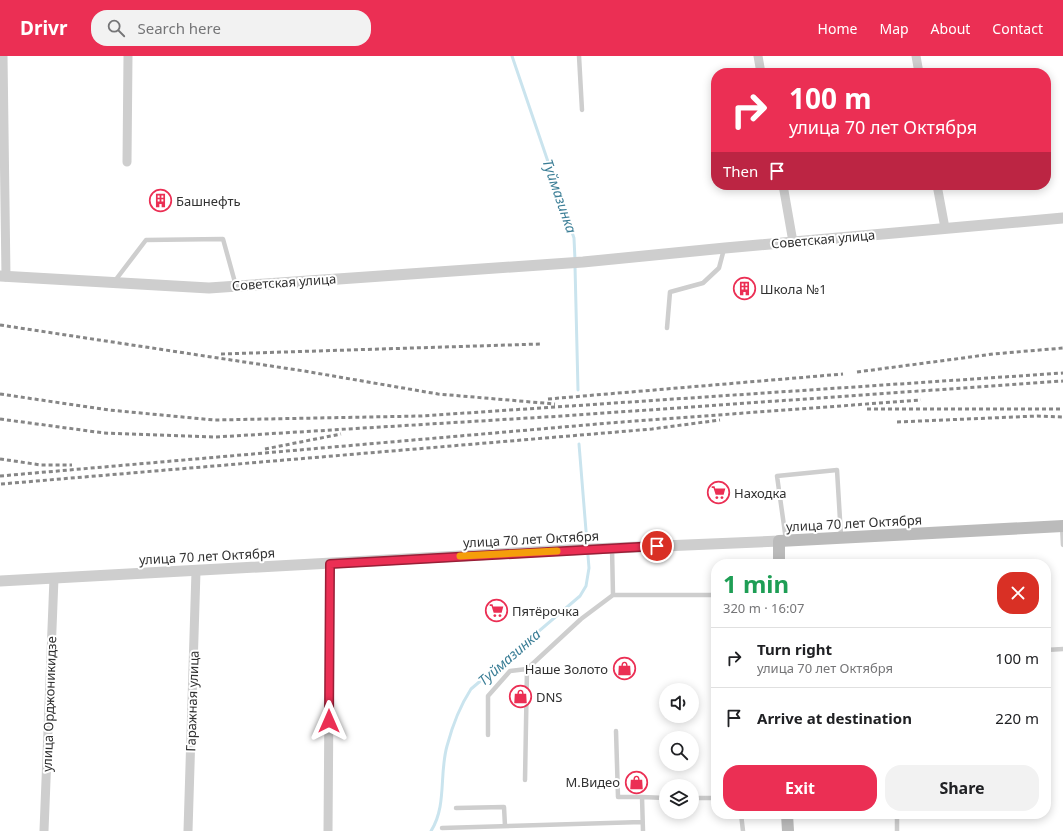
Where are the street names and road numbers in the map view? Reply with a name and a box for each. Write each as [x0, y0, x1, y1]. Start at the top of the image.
street label: Советская улица [770, 225, 876, 253]
street label: Советская улица [231, 269, 337, 295]
street label: улица 70 лет Октября [786, 510, 922, 536]
street label: улица 70 лет Октября [463, 526, 599, 552]
street label: улица 70 лет Октября [139, 543, 275, 569]
street label: улица Орджоникидзе [38, 636, 60, 772]
street label: Гаражная улица [181, 650, 203, 752]

